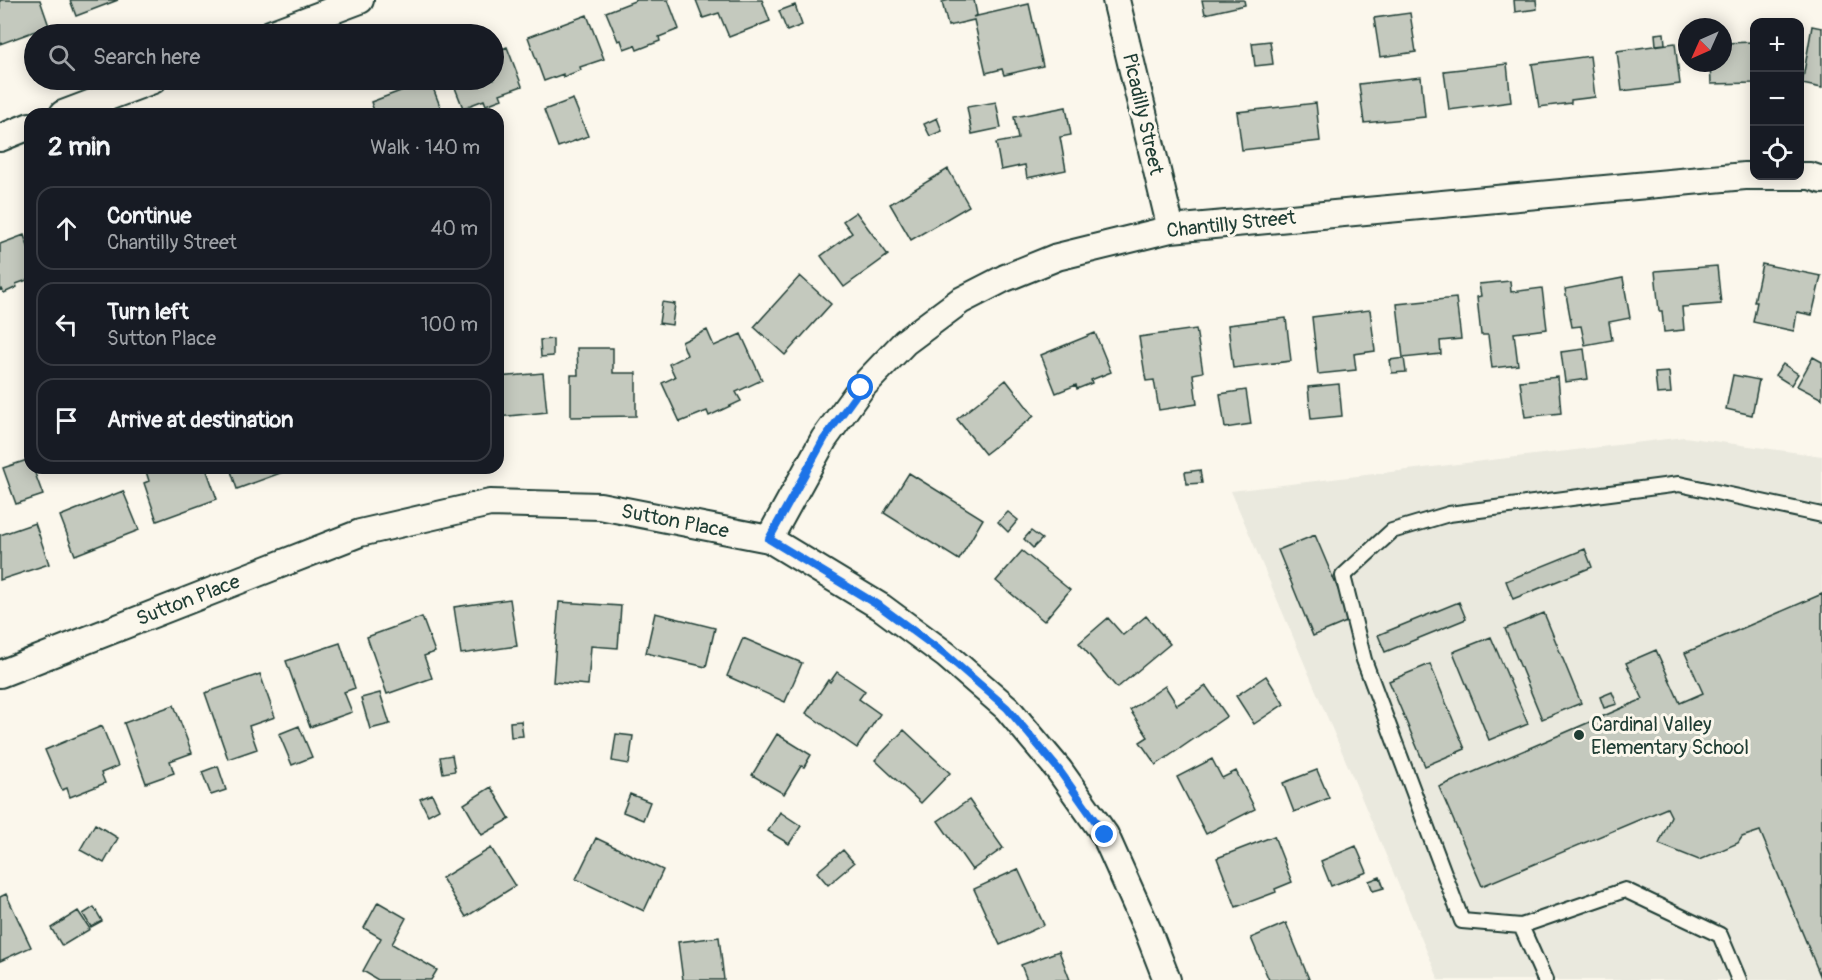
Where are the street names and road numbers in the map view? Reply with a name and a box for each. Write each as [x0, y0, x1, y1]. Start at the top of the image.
street label: Picadilly Street [1117, 51, 1169, 178]
street label: Chantilly Street [1165, 205, 1298, 243]
street label: Sutton Place [619, 498, 731, 544]
street label: Sutton Place [133, 569, 244, 631]

